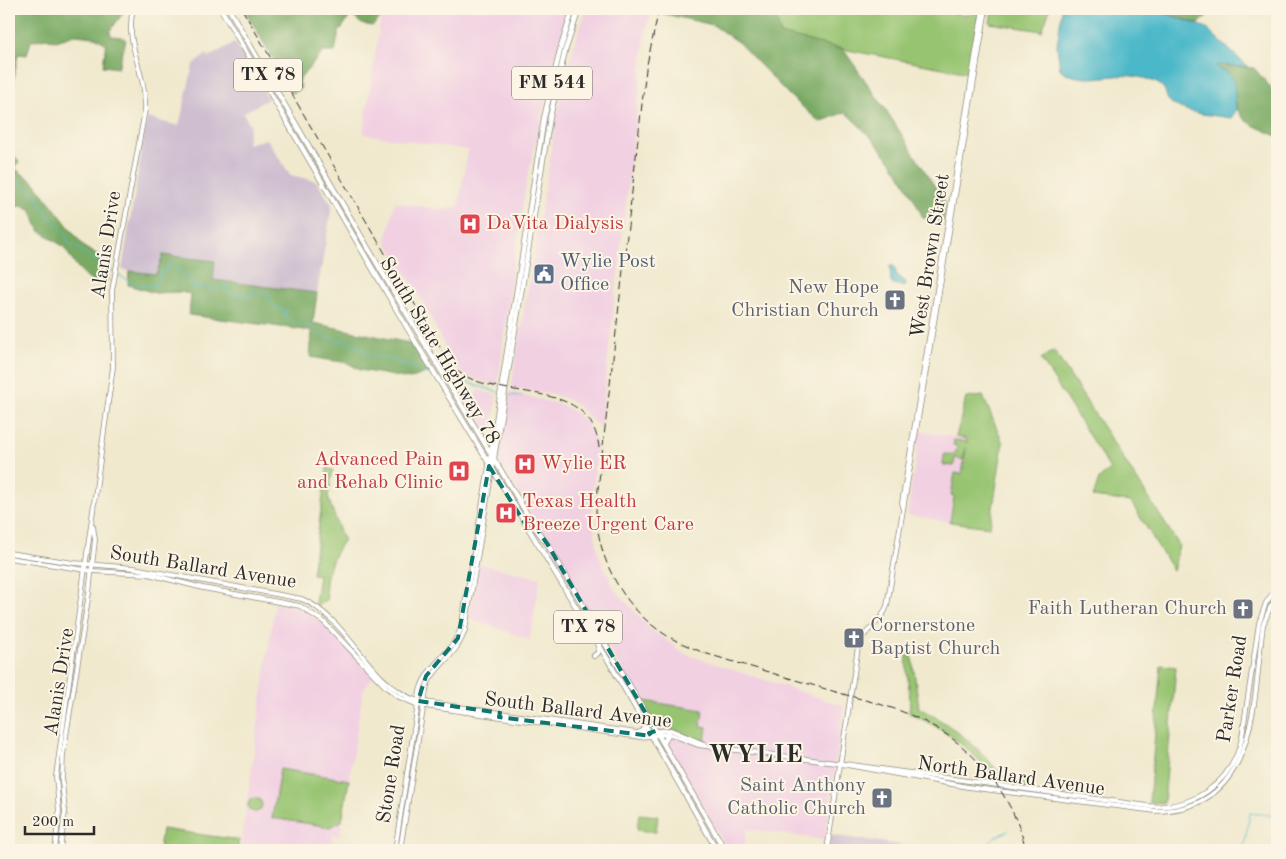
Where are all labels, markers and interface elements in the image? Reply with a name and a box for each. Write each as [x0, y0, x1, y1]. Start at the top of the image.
road number: TX 78 [234, 58, 302, 92]
road number: FM 544 [512, 66, 592, 100]
street label: West Brown Street [908, 172, 954, 340]
street label: Alanis Drive [89, 190, 125, 300]
hospital icon: DaVita Dialysis [458, 212, 482, 236]
place label: DaVita Dialysis [486, 214, 624, 234]
place label: Wylie Post Office [560, 252, 656, 295]
street label: South State Highway 78 [375, 254, 503, 448]
public building icon: Wylie Post Office [532, 262, 556, 286]
place label: New Hope Christian Church [731, 278, 879, 321]
church icon: New Hope Christian Church [883, 288, 907, 312]
place label: Advanced Pain and Rehab Clinic [297, 450, 443, 493]
hospital icon: Wylie ER [513, 452, 537, 476]
place label: Wylie ER [541, 454, 627, 474]
hospital icon: Advanced Pain and Rehab Clinic [447, 459, 471, 483]
place label: Texas Health Breeze Urgent Care [522, 492, 694, 535]
hospital icon: Texas Health Breeze Urgent Care [494, 501, 518, 525]
street label: South Ballard Avenue [108, 543, 298, 593]
church icon: Faith Lutheran Church [1231, 597, 1255, 621]
place label: Faith Lutheran Church [1028, 599, 1227, 619]
road number: TX 78 [554, 610, 622, 644]
place label: Cornerstone Baptist Church [870, 616, 1001, 659]
church icon: Cornerstone Baptist Church [842, 626, 866, 650]
street label: Alanis Drive [42, 627, 78, 737]
street label: Parker Road [1215, 634, 1251, 744]
street label: South Ballard Avenue [483, 690, 673, 732]
street label: Stone Road [374, 723, 410, 825]
district label: WYLIE [708, 743, 804, 768]
street label: North Ballard Avenue [916, 754, 1106, 800]
place label: Saint Anthony Catholic Church [727, 776, 866, 819]
church icon: Saint Anthony Catholic Church [870, 786, 894, 810]
scale bar [25, 804, 94, 836]
text: 200 m [32, 815, 74, 830]

